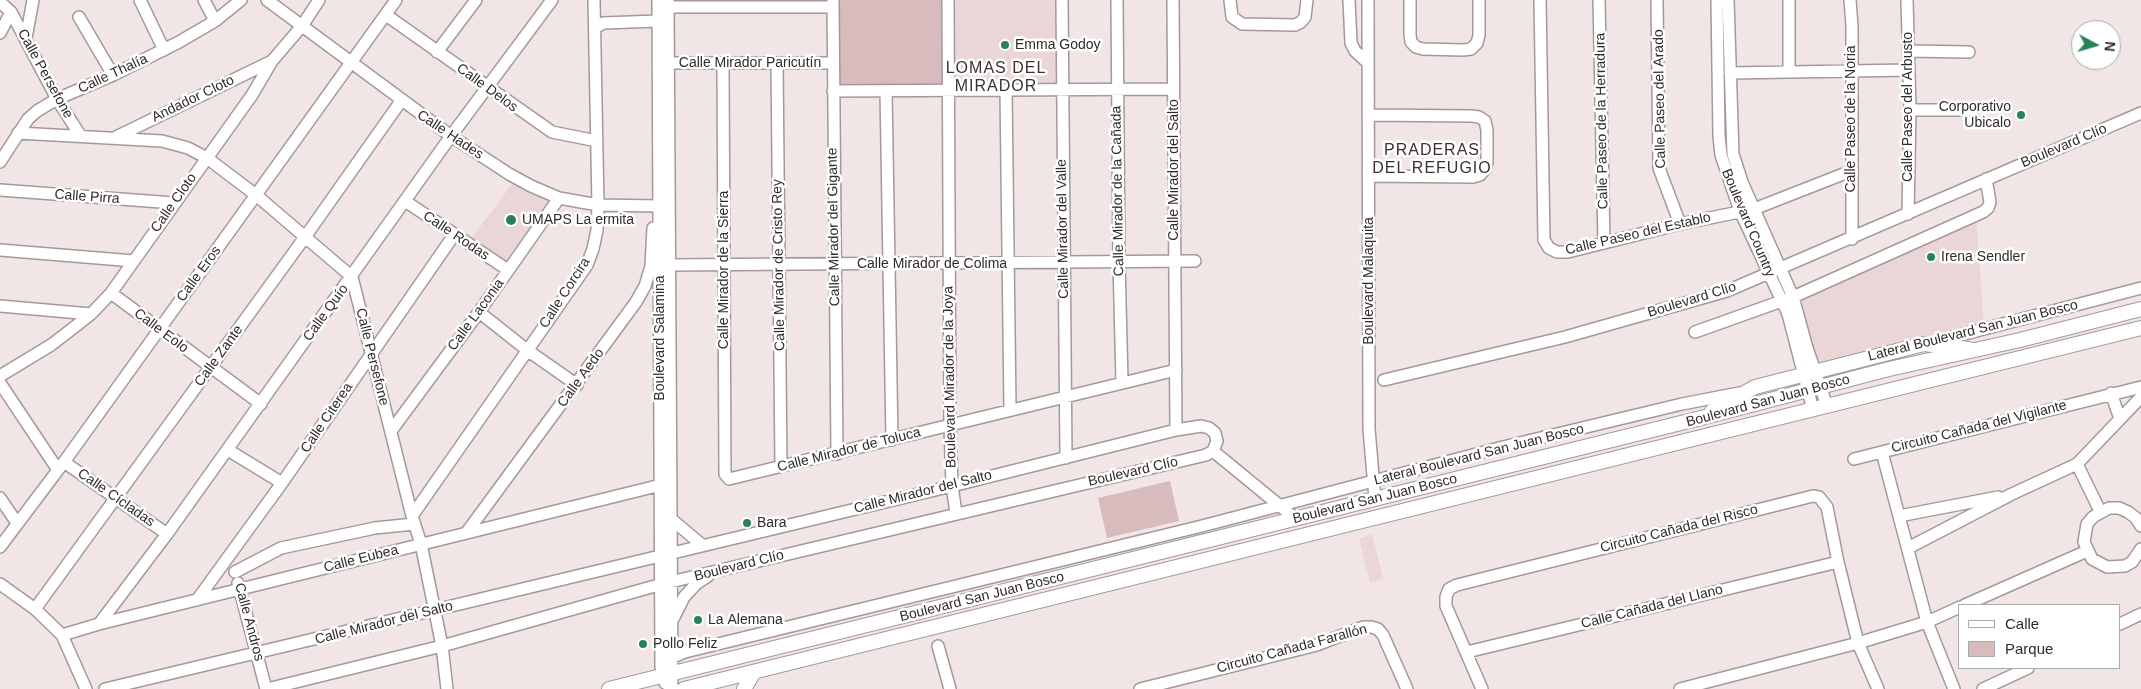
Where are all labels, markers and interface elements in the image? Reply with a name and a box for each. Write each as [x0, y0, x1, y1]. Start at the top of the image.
north arrow [2071, 20, 2121, 70]
street label: Calle Persefone [14, 26, 76, 122]
street label: Calle Paseo del Arado [1650, 29, 1670, 169]
street label: Calle Paseo del Arbusto [1900, 32, 1916, 182]
street label: Calle Paseo de la Herradura [1592, 33, 1612, 209]
place label: Emma Godoy [1015, 37, 1101, 53]
marker: Emma Godoy [999, 39, 1011, 51]
text: N [2101, 41, 2118, 52]
street label: Calle Paseo de la Noria [1843, 45, 1859, 193]
street label: Calle Thalía [76, 51, 150, 97]
street label: Calle Mirador Paricutín [679, 55, 821, 71]
district label: LOMAS DEL MIRADOR [945, 59, 1047, 97]
street label: Calle Delos [453, 60, 521, 116]
street label: Andador Cloto [149, 72, 237, 126]
street label: Calle Mirador del Salto [1166, 99, 1182, 241]
place label: Corporativo Ubicalo [1939, 99, 2011, 132]
street label: Calle Mirador de la Cañada [1108, 106, 1128, 276]
street label: Calle Hades [414, 107, 486, 163]
marker: Corporativo Ubicalo [2015, 109, 2027, 121]
street label: Boulevard Clío [2018, 120, 2110, 172]
district label: PRADERAS DEL REFUGIO [1371, 141, 1493, 179]
street label: Calle Mirador del Gigante [824, 147, 844, 307]
street label: Calle Mirador del Valle [1053, 159, 1073, 299]
street label: Boulevard Country [1718, 166, 1778, 280]
street label: Calle Cloto [147, 170, 201, 236]
street label: Calle Mirador de Cristo Rey [769, 179, 789, 351]
street label: Calle Pirra [54, 186, 120, 208]
street label: Calle Mirador de la Sierra [716, 191, 732, 349]
street label: Calle Rodas [420, 208, 492, 264]
street label: Calle Paseo del Establo [1564, 209, 1712, 259]
place label: UMAPS La ermita [522, 212, 634, 228]
marker: UMAPS La ermita [504, 213, 518, 227]
street label: Boulevard Malaquita [1361, 217, 1377, 345]
street label: Calle Eros [173, 243, 225, 305]
place label: Irena Sendler [1941, 249, 2025, 265]
marker: Irena Sendler [1925, 251, 1937, 263]
street label: Calle Corcira [536, 254, 594, 332]
street label: Calle Mirador de Colima [857, 256, 1007, 272]
street label: Boulevard Salamina [652, 275, 668, 401]
street label: Calle Laconia [444, 276, 508, 354]
street label: Boulevard Clío [1646, 279, 1738, 321]
street label: Calle Quío [300, 281, 352, 345]
street label: Boulevard Mirador de la Joya [940, 286, 960, 468]
street label: Lateral Boulevard San Juan Bosco [1866, 297, 2080, 365]
street label: Calle Eolo [130, 305, 192, 357]
street label: Calle Persefone [352, 307, 392, 407]
street label: Calle Zante [191, 322, 247, 390]
street label: Calle Aedo [554, 345, 608, 411]
street label: Boulevard San Juan Bosco [1684, 371, 1852, 431]
street label: Calle Citerea [297, 380, 357, 456]
street label: Circuito Cañada del Vigilante [1889, 397, 2069, 457]
street label: Lateral Boulevard San Juan Bosco [1372, 421, 1586, 489]
street label: Calle Mirador de Toluca [776, 424, 922, 476]
street label: Boulevard Clío [1086, 453, 1180, 491]
street label: Calle Cícladas [74, 465, 158, 531]
street label: Calle Mirador del Salto [852, 467, 994, 517]
street label: Boulevard San Juan Bosco [1291, 470, 1459, 528]
street label: Circuito Cañada del Risco [1598, 501, 1760, 557]
place label: Bara [757, 515, 787, 531]
marker: Bara [741, 517, 753, 529]
street label: Calle Eubea [322, 542, 400, 576]
street label: Boulevard Clío [692, 547, 786, 585]
street label: Boulevard San Juan Bosco [898, 568, 1066, 626]
street label: Calle Andros [231, 581, 267, 663]
street label: Calle Cañada del Llano [1579, 581, 1725, 633]
street label: Calle Mirador del Salto [313, 598, 455, 648]
legend [1958, 604, 2121, 669]
place label: La Alemana [708, 612, 783, 628]
marker: La Alemana [692, 614, 704, 626]
text: Calle [2005, 615, 2039, 632]
street label: Circuito Cañada Farallón [1215, 621, 1369, 677]
place label: Pollo Feliz [653, 636, 718, 652]
marker: Pollo Feliz [637, 638, 649, 650]
text: Parque [2005, 640, 2053, 657]

